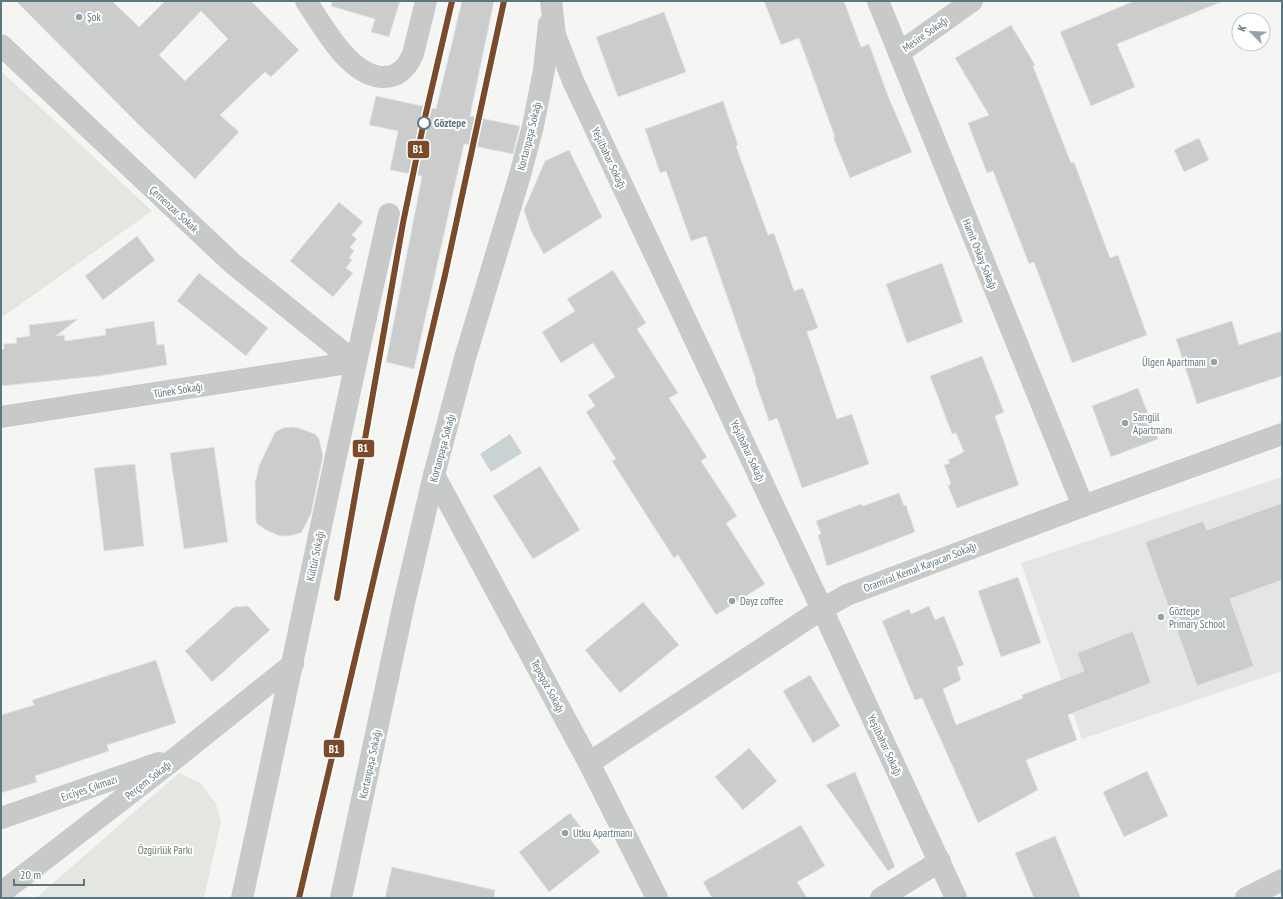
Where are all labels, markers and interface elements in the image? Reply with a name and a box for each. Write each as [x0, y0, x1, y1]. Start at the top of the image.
place label: Şok [87, 10, 101, 24]
marker: Şok [74, 12, 84, 22]
north arrow [1231, 12, 1271, 52]
street label: Mesire Sokağı [899, 13, 951, 55]
text: K [1234, 22, 1250, 33]
street label: Kortanpaşa Sokağı [514, 100, 544, 172]
marker: Göztepe [417, 116, 431, 130]
place label: Göztepe [434, 116, 466, 130]
street label: Yeşilbahar Sokağı [589, 125, 629, 191]
line badge: B1 [407, 140, 430, 159]
text: B1 [413, 142, 423, 156]
street label: Çemenzar Sokak [147, 183, 202, 236]
street label: Hamit Oskay Sokağı [959, 217, 1001, 291]
place label: Ülgen Apartmanı [1142, 355, 1206, 369]
marker: Ülgen Apartmanı [1209, 357, 1219, 367]
street label: Tünek Sokağı [152, 379, 204, 401]
place label: Sarıgül Apartmanı [1133, 410, 1172, 437]
street label: Kortanpaşa Sokağı [426, 412, 458, 484]
street label: Yeşilbahar Sokağı [728, 418, 768, 484]
marker: Sarıgül Apartmanı [1120, 418, 1130, 428]
line badge: B1 [352, 439, 375, 458]
text: B1 [358, 441, 368, 455]
street label: Kültür Sokağı [303, 530, 327, 582]
street label: Oramiral Kemal Kayacan Sokağı [861, 539, 979, 595]
place label: Dayz coffee [740, 594, 784, 608]
marker: Dayz coffee [727, 596, 737, 606]
place label: Göztepe Primary School [1169, 604, 1226, 631]
marker: Göztepe Primary School [1156, 612, 1166, 622]
street label: Tepegöz Sokağı [528, 657, 568, 715]
street label: Yeşilbahar Sokağı [865, 712, 905, 778]
street label: Kortanpaşa Sokağı [356, 728, 384, 800]
line badge: B1 [323, 739, 345, 758]
text: B1 [329, 742, 339, 756]
street label: Perçem Sokağı [122, 757, 174, 803]
street label: Erciyes Çıkmazı [59, 772, 119, 804]
place label: Utku Apartmanı [573, 826, 632, 840]
marker: Utku Apartmanı [560, 828, 570, 838]
park label: Özgürlük Parkı [138, 843, 192, 857]
scale bar [14, 861, 84, 887]
text: 20 m [20, 867, 41, 882]

